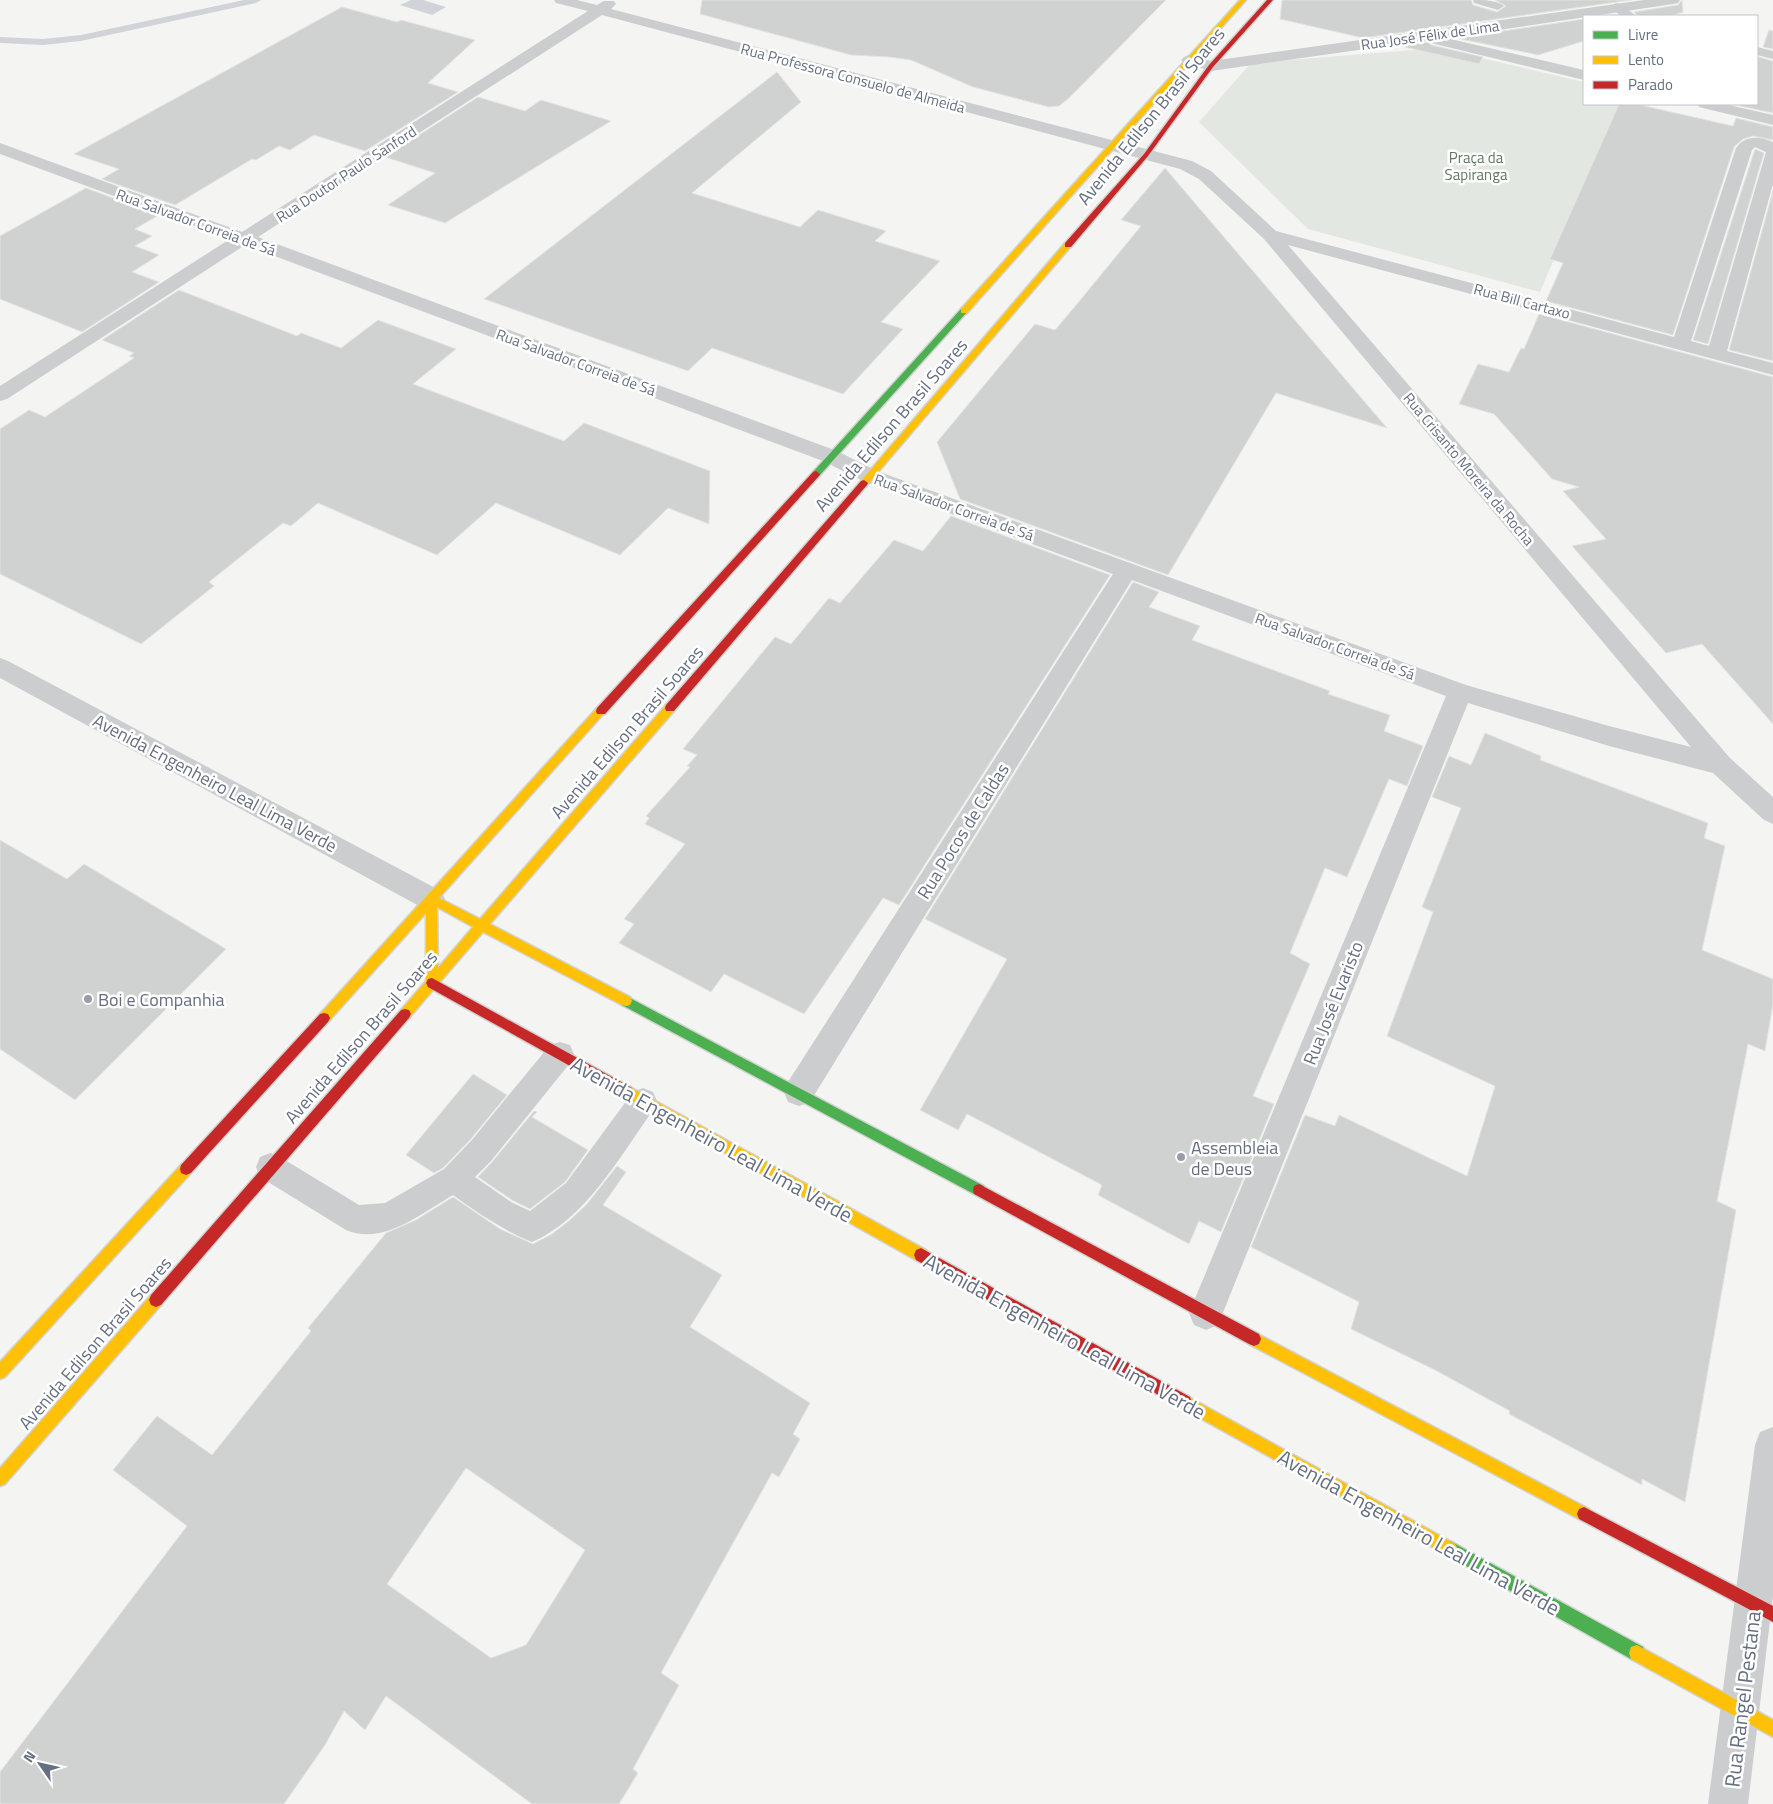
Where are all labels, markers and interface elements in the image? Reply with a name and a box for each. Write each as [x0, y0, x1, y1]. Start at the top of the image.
street label: Rua José Félix de Lima [1359, 14, 1501, 56]
legend [1583, 15, 1758, 105]
street label: Avenida Edilson Brasil Soares [1071, 21, 1231, 211]
text: Livre [1628, 23, 1658, 46]
street label: Rua Professora Consuelo de Almeida [738, 37, 968, 119]
text: Lento [1628, 48, 1664, 71]
text: Parado [1628, 73, 1673, 96]
street label: Rua Doutor Paulo Sanford [271, 120, 421, 228]
park label: Praça da Sapiranga [1445, 146, 1508, 186]
street label: Rua Salvador Correia de Sá [113, 182, 279, 262]
street label: Rua Bill Cartaxo [1471, 277, 1573, 325]
street label: Rua Salvador Correia de Sá [493, 322, 659, 402]
street label: Avenida Edilson Brasil Soares [808, 333, 974, 517]
street label: Rua Crisanto Moreira da Rocha [1398, 387, 1540, 551]
street label: Rua Salvador Correia de Sá [871, 467, 1037, 547]
street label: Rua Salvador Correia de Sá [1252, 606, 1418, 686]
street label: Avenida Edilson Brasil Soares [544, 640, 710, 824]
street label: Avenida Engenheiro Leal Lima Verde [88, 707, 342, 859]
street label: Rua Pocos de Caldas [910, 758, 1016, 904]
street label: Rua José Evaristo [1296, 937, 1370, 1069]
street label: Avenida Edilson Brasil Soares [278, 945, 444, 1129]
place label: Boi e Companhia [98, 986, 225, 1013]
marker: Boi e Companhia [82, 993, 94, 1005]
street label: Avenida Engenheiro Leal Lima Verde [565, 1048, 859, 1230]
place label: Assembleia de Deus [1191, 1134, 1278, 1182]
marker: Assembleia de Deus [1175, 1151, 1187, 1163]
street label: Avenida Engenheiro Leal Lima Verde [918, 1245, 1212, 1427]
street label: Avenida Edilson Brasil Soares [12, 1251, 178, 1435]
street label: Avenida Engenheiro Leal Lima Verde [1272, 1441, 1566, 1623]
street label: Rua Rangel Pestana [1715, 1609, 1769, 1789]
north arrow [15, 1739, 65, 1789]
text: N [17, 1747, 40, 1766]

